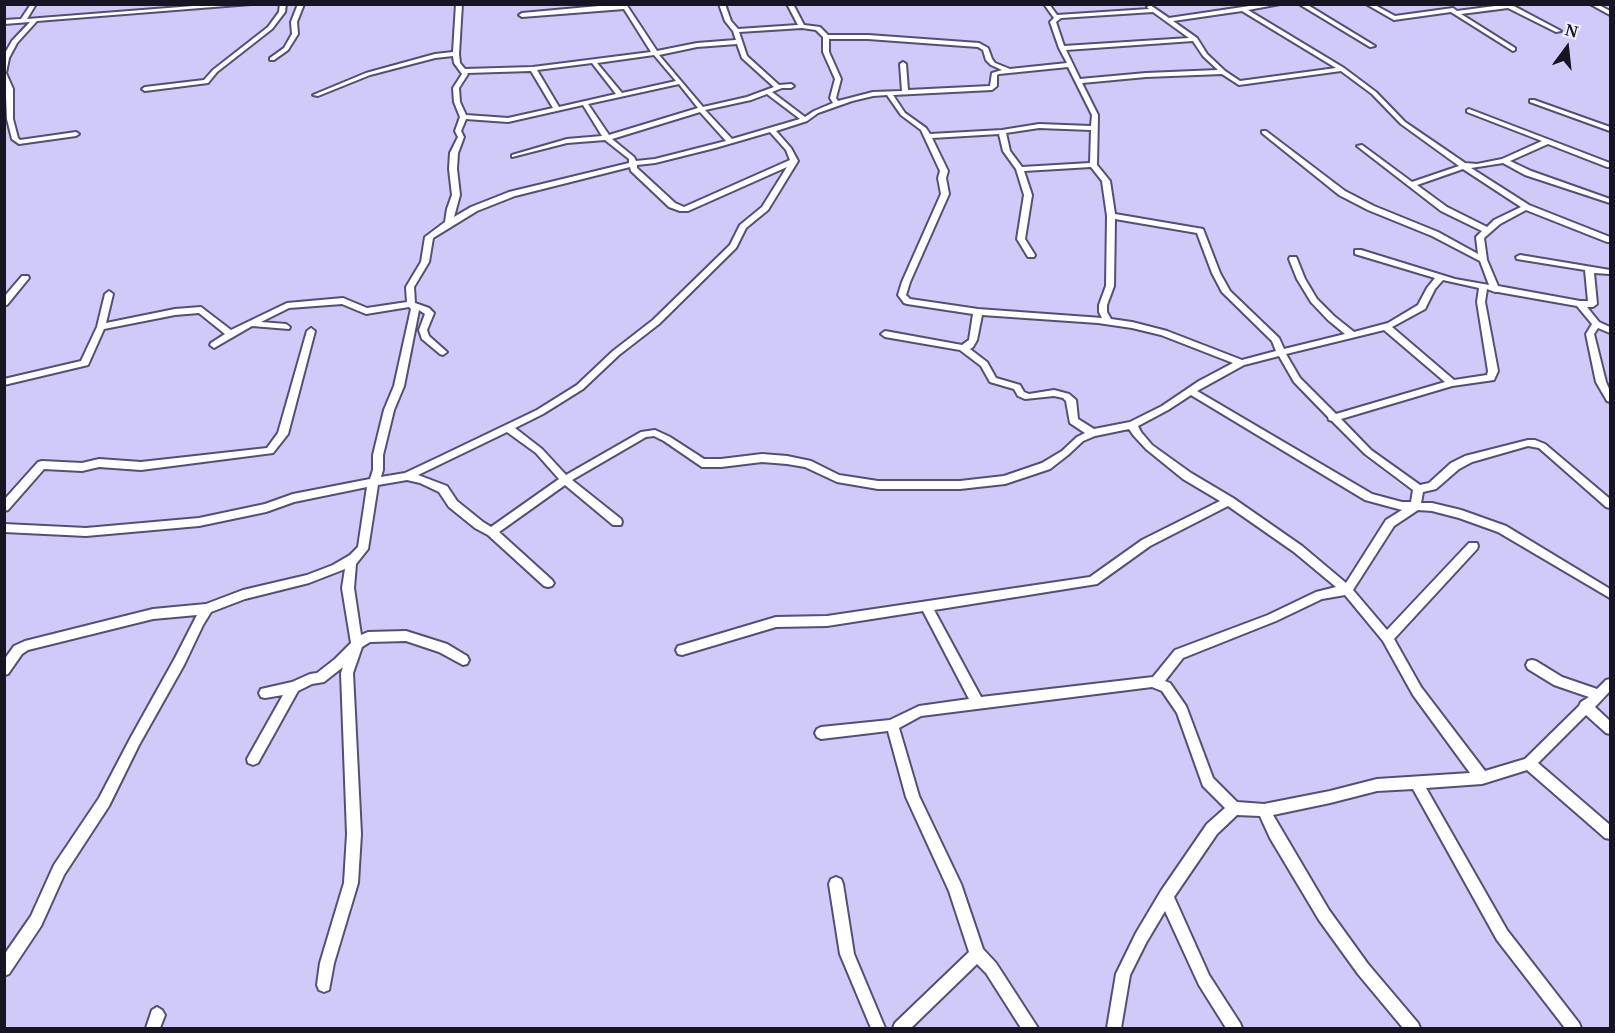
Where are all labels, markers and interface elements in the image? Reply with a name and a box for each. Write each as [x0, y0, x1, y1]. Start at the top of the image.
north arrow [1537, 18, 1597, 78]
text: N [1563, 18, 1581, 43]

